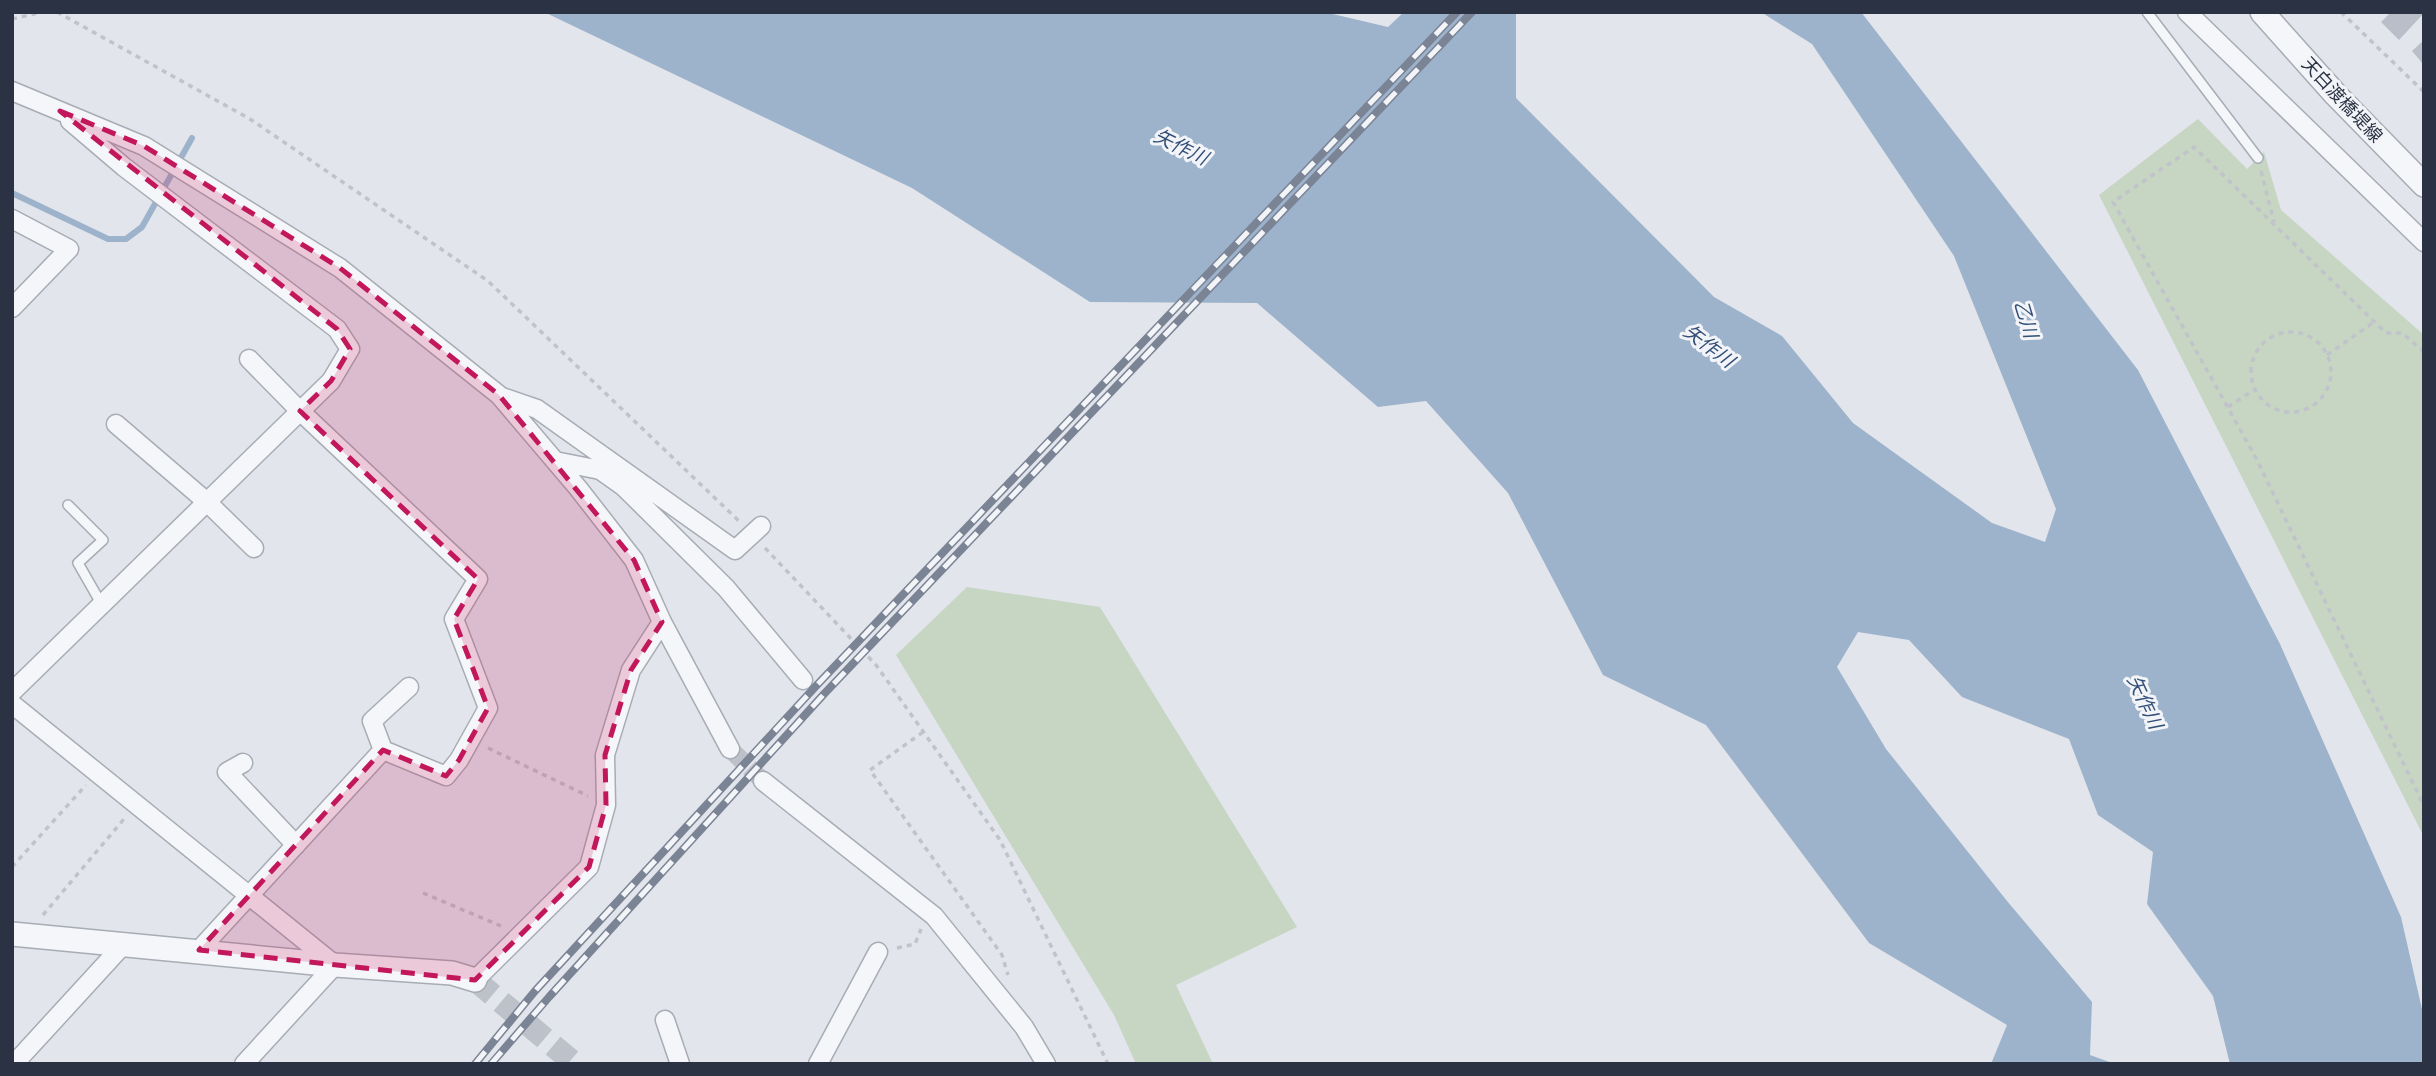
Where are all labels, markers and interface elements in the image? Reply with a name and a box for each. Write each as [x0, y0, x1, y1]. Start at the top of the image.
street label: 天白渡橋堤線 [2297, 53, 2387, 147]
water label: 矢作川 [1150, 124, 1213, 171]
water label: 乙川 [2009, 297, 2043, 342]
water label: 矢作川 [1679, 320, 1740, 374]
water label: 矢作川 [2123, 671, 2168, 734]

